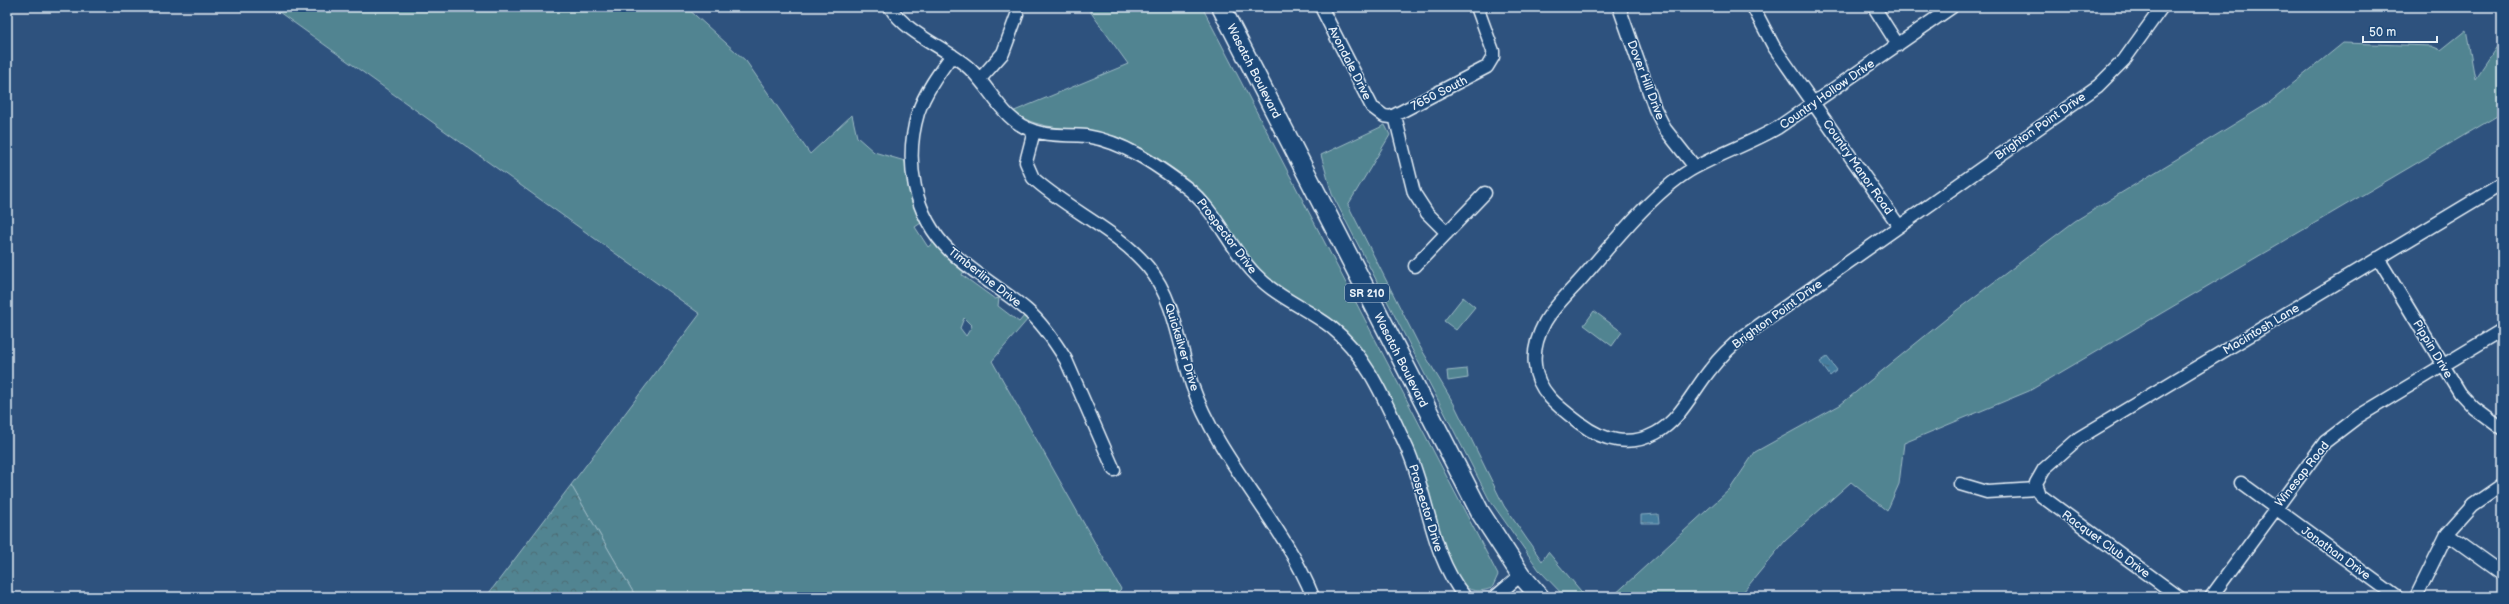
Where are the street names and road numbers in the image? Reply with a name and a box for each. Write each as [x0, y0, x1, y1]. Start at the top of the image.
street label: Wasatch Boulevard [1223, 21, 1284, 121]
street label: Avondale Drive [1324, 24, 1375, 103]
street label: Dover Hill Drive [1623, 38, 1668, 122]
street label: Country Hollow Drive [1777, 56, 1878, 133]
street label: 7650 South [1409, 73, 1470, 114]
street label: Brighton Point Drive [1992, 89, 2089, 163]
street label: Country Manor Road [1819, 117, 1896, 218]
street label: Prospector Drive [1193, 196, 1260, 277]
street label: Timberline Drive [945, 244, 1024, 311]
street label: Brighton Point Drive [1729, 277, 1825, 352]
road number: SR 210 [1345, 284, 1389, 302]
street label: Quicksilver Drive [1161, 301, 1202, 393]
street label: Macintosh Lane [2220, 301, 2302, 358]
street label: Wasatch Boulevard [1370, 310, 1431, 410]
street label: Pippin Drive [2409, 317, 2456, 381]
street label: Winesap Road [2272, 438, 2333, 510]
street label: Prospector Drive [1405, 463, 1446, 554]
street label: Racquet Club Drive [2059, 507, 2153, 581]
street label: Jonathan Drive [2298, 523, 2373, 583]

